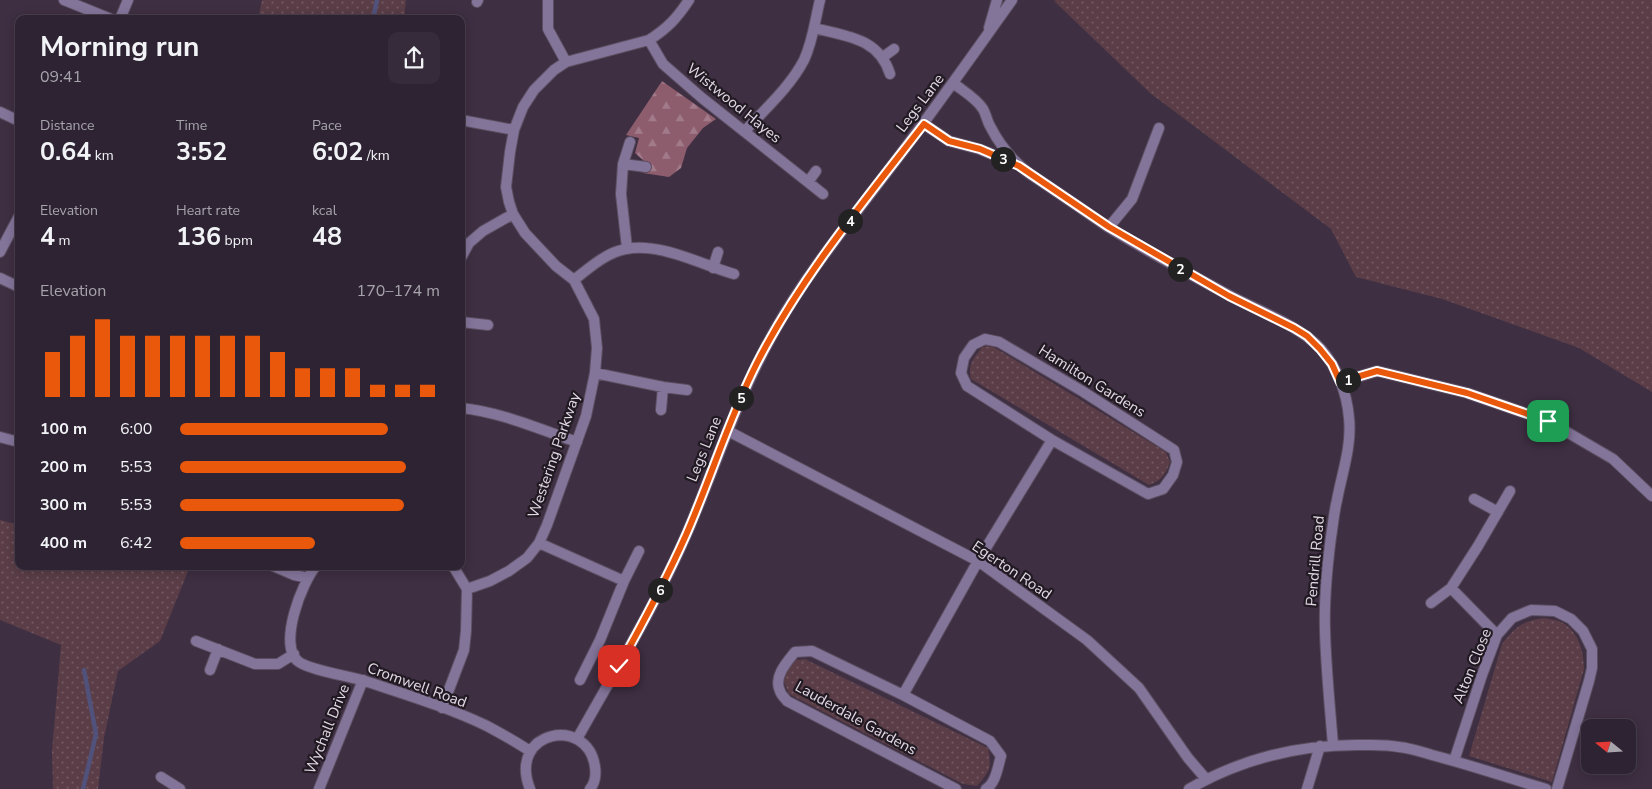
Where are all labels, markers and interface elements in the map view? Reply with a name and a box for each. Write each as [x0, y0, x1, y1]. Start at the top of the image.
text: Morning run [40, 28, 199, 66]
button: share [388, 32, 440, 84]
street label: Wistwood Hayes [682, 59, 786, 147]
text: 09:41 [40, 66, 82, 88]
street label: Legs Lane [891, 70, 949, 136]
text: Distance [40, 116, 94, 135]
text: Time [176, 116, 207, 135]
text: Pace [312, 116, 342, 135]
text: 0.64 [40, 135, 91, 169]
text: 3:52 [176, 135, 227, 169]
text: 6:02 [312, 135, 363, 169]
text: km [91, 146, 114, 165]
text: /km [363, 146, 390, 165]
pin: 3 [990, 146, 1016, 172]
text: 3 [999, 150, 1008, 169]
text: Elevation [40, 201, 98, 220]
text: Heart rate [176, 201, 240, 220]
text: kcal [312, 201, 337, 220]
pin: 4 [838, 208, 862, 234]
text: 4 [846, 212, 855, 231]
text: 4 [40, 220, 55, 254]
text: 136 [176, 220, 221, 254]
text: 48 [312, 220, 342, 254]
text: m [55, 231, 71, 250]
text: bpm [221, 231, 253, 250]
pin: 2 [1168, 256, 1192, 282]
text: 2 [1176, 260, 1185, 279]
text: Elevation [40, 280, 106, 302]
text: 170–174 m [357, 280, 440, 302]
street label: Hamilton Gardens [1035, 340, 1149, 422]
pin: 1 [1336, 368, 1360, 392]
text: 1 [1344, 371, 1353, 390]
pin: 5 [728, 386, 754, 410]
street label: Westering Parkway [523, 389, 585, 521]
text: 5 [737, 389, 746, 408]
pin [1527, 400, 1569, 442]
icon: arrive [1534, 407, 1562, 435]
street label: Legs Lane [682, 413, 726, 485]
text: 100 m [40, 418, 87, 440]
text: 6:00 [120, 418, 152, 440]
text: 200 m [40, 456, 87, 478]
text: 5:53 [120, 456, 152, 478]
text: 300 m [40, 494, 87, 516]
text: 5:53 [120, 494, 152, 516]
street label: Pendrill Road [1301, 515, 1329, 607]
text: 400 m [40, 532, 87, 554]
text: 6:42 [120, 532, 152, 554]
street label: Egerton Road [968, 536, 1056, 604]
pin: 6 [648, 578, 672, 602]
text: 6 [656, 581, 665, 600]
street label: Alton Close [1448, 626, 1496, 706]
pin [598, 645, 640, 687]
icon: check [605, 652, 633, 680]
street label: Cromwell Road [364, 658, 470, 712]
street label: Lauderdale Gardens [792, 676, 920, 760]
street label: Wychall Drive [300, 681, 354, 777]
north arrow [1581, 719, 1636, 774]
map controls [1581, 719, 1636, 774]

